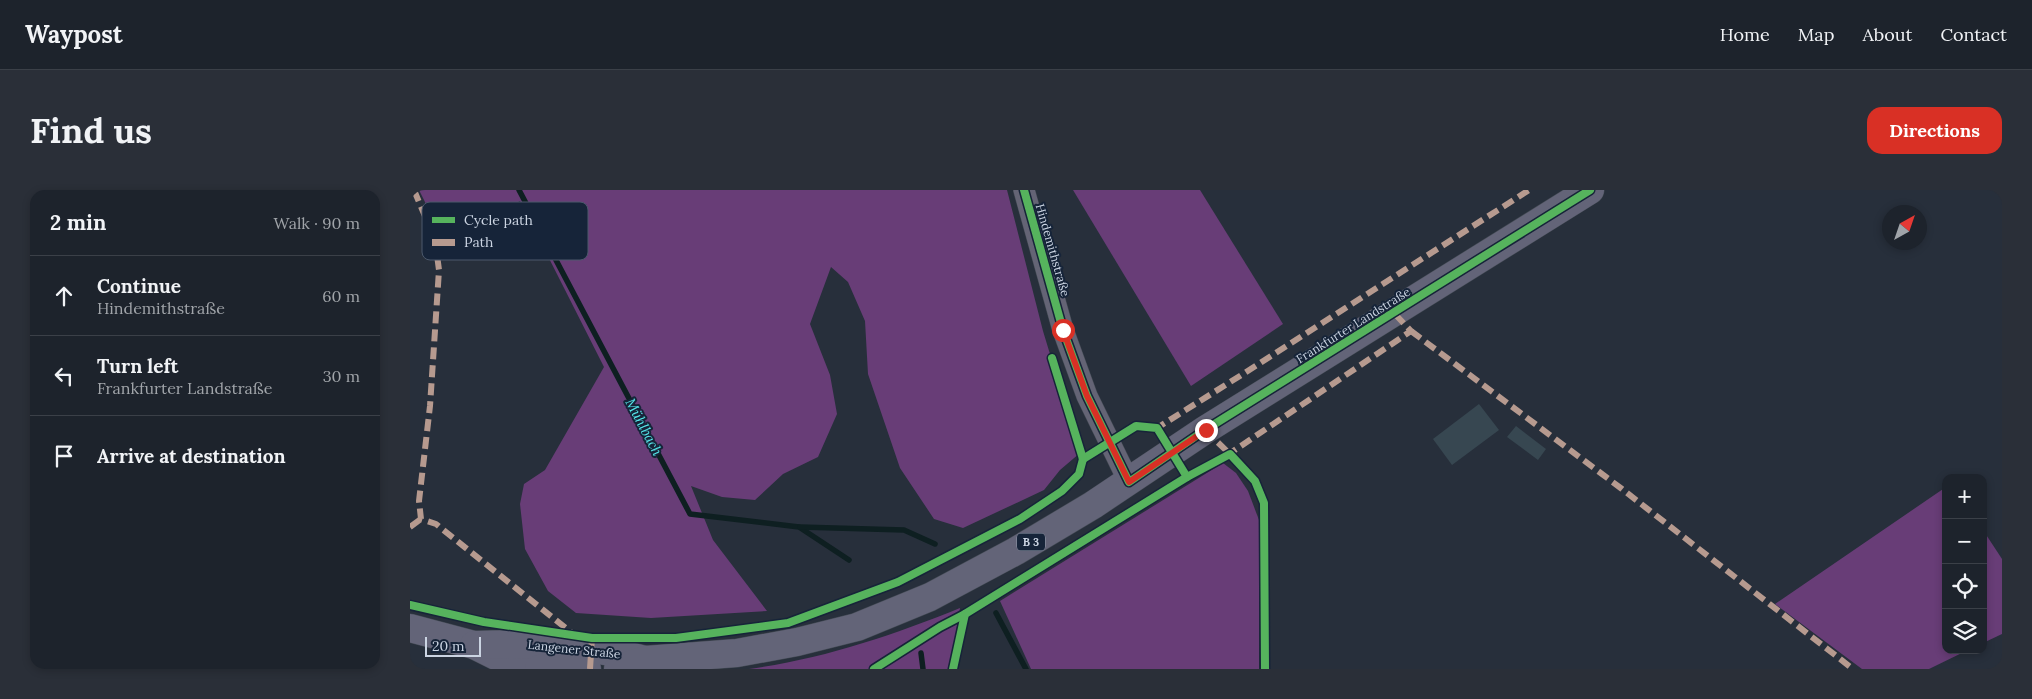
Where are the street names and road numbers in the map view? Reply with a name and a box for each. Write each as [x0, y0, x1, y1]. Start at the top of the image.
street label: Hindemithstraße [1033, 202, 1074, 299]
street label: Frankfurter Landstraße [1293, 284, 1413, 366]
road number: B 3 [1017, 534, 1045, 551]
street label: Langener Straße [527, 637, 622, 661]

